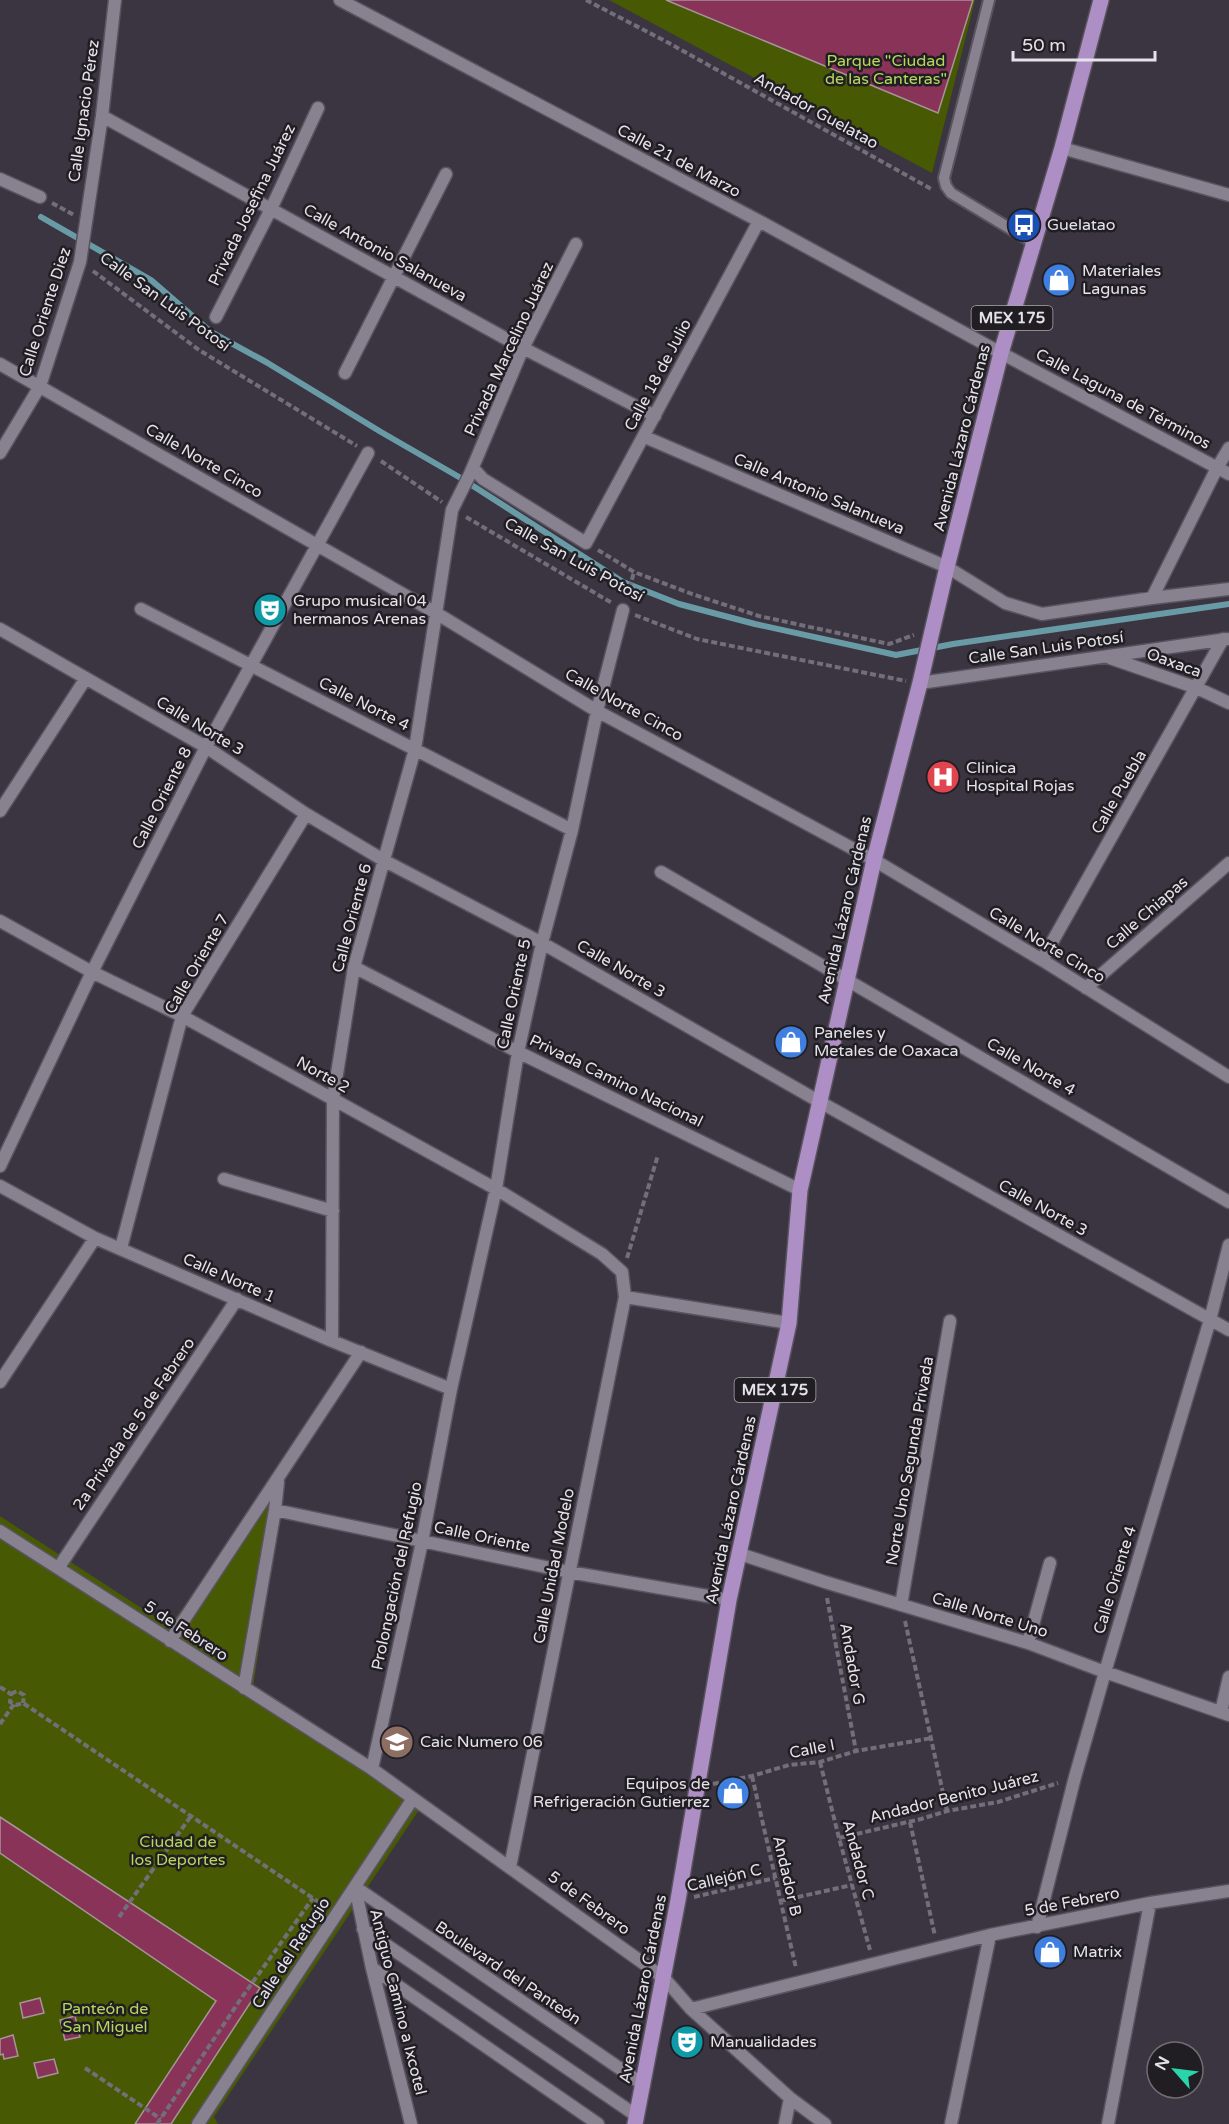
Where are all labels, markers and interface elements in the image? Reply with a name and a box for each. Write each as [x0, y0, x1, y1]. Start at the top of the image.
scale bar [1013, 24, 1156, 62]
text: 50 m [1022, 34, 1066, 56]
street label: Calle Ignacio Pérez [64, 39, 104, 183]
park label: Parque "Ciudad de las Canteras" [825, 51, 947, 89]
street label: Andador Guelatao [750, 68, 882, 154]
street label: Calle 21 de Marzo [614, 120, 744, 202]
street label: Privada Josefina Juárez [204, 121, 300, 289]
street label: Calle Antonio Salanueva [300, 200, 470, 306]
bus stop icon: Guelatao [1006, 207, 1042, 243]
place label: Guelatao [1047, 215, 1116, 235]
street label: Calle Oriente Diez [15, 245, 75, 379]
street label: Calle San Luis Potosí [96, 248, 234, 356]
street label: Privada Marcelino Juárez [460, 259, 558, 439]
place label: Materiales Lagunas [1082, 261, 1161, 299]
shop icon: Materiales Lagunas [1041, 262, 1077, 298]
road number: MEX 175 [972, 306, 1052, 330]
street label: Calle 18 de Julio [620, 316, 696, 434]
street label: Avenida Lázaro Cárdenas [929, 342, 995, 534]
street label: Calle Laguna de Términos [1032, 344, 1214, 454]
street label: Calle Norte Cinco [142, 419, 266, 503]
street label: Calle Antonio Salanueva [731, 449, 907, 539]
street label: Calle San Luis Potosí [501, 513, 647, 607]
place label: Grupo musical 04 hermanos Arenas [293, 591, 427, 629]
theatre icon: Grupo musical 04 hermanos Arenas [252, 592, 288, 628]
street label: Calle San Luis Potosí [967, 627, 1125, 669]
street label: Oaxaca [1144, 644, 1204, 682]
street label: Calle Norte Cinco [561, 664, 687, 746]
street label: Calle Norte 4 [315, 673, 413, 735]
street label: Calle Norte 3 [152, 692, 248, 760]
street label: Calle Oriente 8 [128, 744, 196, 852]
street label: Calle Puebla [1087, 746, 1151, 838]
place label: Clinica Hospital Rojas [966, 758, 1074, 796]
hospital icon: Clinica Hospital Rojas [925, 759, 961, 795]
street label: Avenida Lázaro Cárdenas [814, 814, 876, 1006]
street label: Calle Oriente 6 [328, 861, 376, 975]
street label: Calle Chiapas [1102, 872, 1192, 954]
street label: Calle Norte Cinco [985, 902, 1109, 988]
street label: Calle Oriente 7 [160, 910, 234, 1018]
street label: Calle Norte 3 [573, 936, 669, 1002]
street label: Calle Oriente 5 [493, 937, 535, 1051]
place label: Paneles y Metales de Oaxaca [814, 1023, 959, 1061]
shop icon: Paneles y Metales de Oaxaca [773, 1024, 809, 1060]
street label: Privada Camino Nacional [526, 1030, 706, 1132]
street label: Calle Norte 4 [983, 1034, 1079, 1100]
street label: Norte 2 [293, 1052, 353, 1098]
street label: Calle Norte 3 [995, 1175, 1091, 1241]
street label: Calle Norte 1 [180, 1249, 278, 1307]
street label: 2a Privada de 5 de Febrero [69, 1334, 199, 1514]
street label: Norte Uno Segunda Privada [882, 1355, 938, 1567]
road number: MEX 175 [734, 1378, 816, 1402]
street label: Avenida Lázaro Cárdenas [701, 1414, 761, 1606]
street label: Prolongación del Refugio [367, 1480, 427, 1672]
street label: Calle Unidad Modelo [529, 1487, 579, 1645]
street label: Calle Oriente [432, 1517, 532, 1557]
street label: Calle Oriente 4 [1089, 1523, 1141, 1637]
street label: Calle Norte Uno [930, 1588, 1050, 1642]
street label: 5 de Febrero [140, 1596, 232, 1666]
street label: Andador G [835, 1621, 869, 1707]
school or university icon: Caic Numero 06 [379, 1724, 415, 1760]
place label: Caic Numero 06 [420, 1732, 543, 1752]
street label: Calle I [788, 1735, 836, 1763]
street label: Andador Benito Juárez [867, 1766, 1041, 1828]
place label: Equipos de Refrigeración Gutierrez [533, 1774, 710, 1812]
shop icon: Equipos de Refrigeración Gutierrez [715, 1775, 751, 1811]
street label: Andador C [838, 1818, 878, 1902]
park label: Ciudad de los Deportes [130, 1832, 226, 1870]
street label: Andador B [768, 1834, 806, 1918]
street label: Callejón C [685, 1860, 763, 1896]
street label: 5 de Febrero [544, 1867, 634, 1939]
street label: 5 de Febrero [1023, 1883, 1121, 1921]
street label: Avenida Lázaro Cárdenas [615, 1893, 671, 2085]
street label: Calle del Refugio [248, 1894, 334, 2012]
street label: Antiguo Camino a Ixcotel [365, 1907, 431, 2097]
street label: Boulevard del Panteón [431, 1917, 585, 2029]
shop icon: Matrix [1032, 1934, 1068, 1970]
place label: Matrix [1073, 1942, 1122, 1962]
park label: Panteón de San Miguel [62, 1999, 148, 2037]
theatre icon: Manualidades [669, 2024, 705, 2060]
place label: Manualidades [710, 2032, 817, 2052]
north arrow [1145, 2040, 1205, 2100]
text: N [1151, 2053, 1174, 2074]

